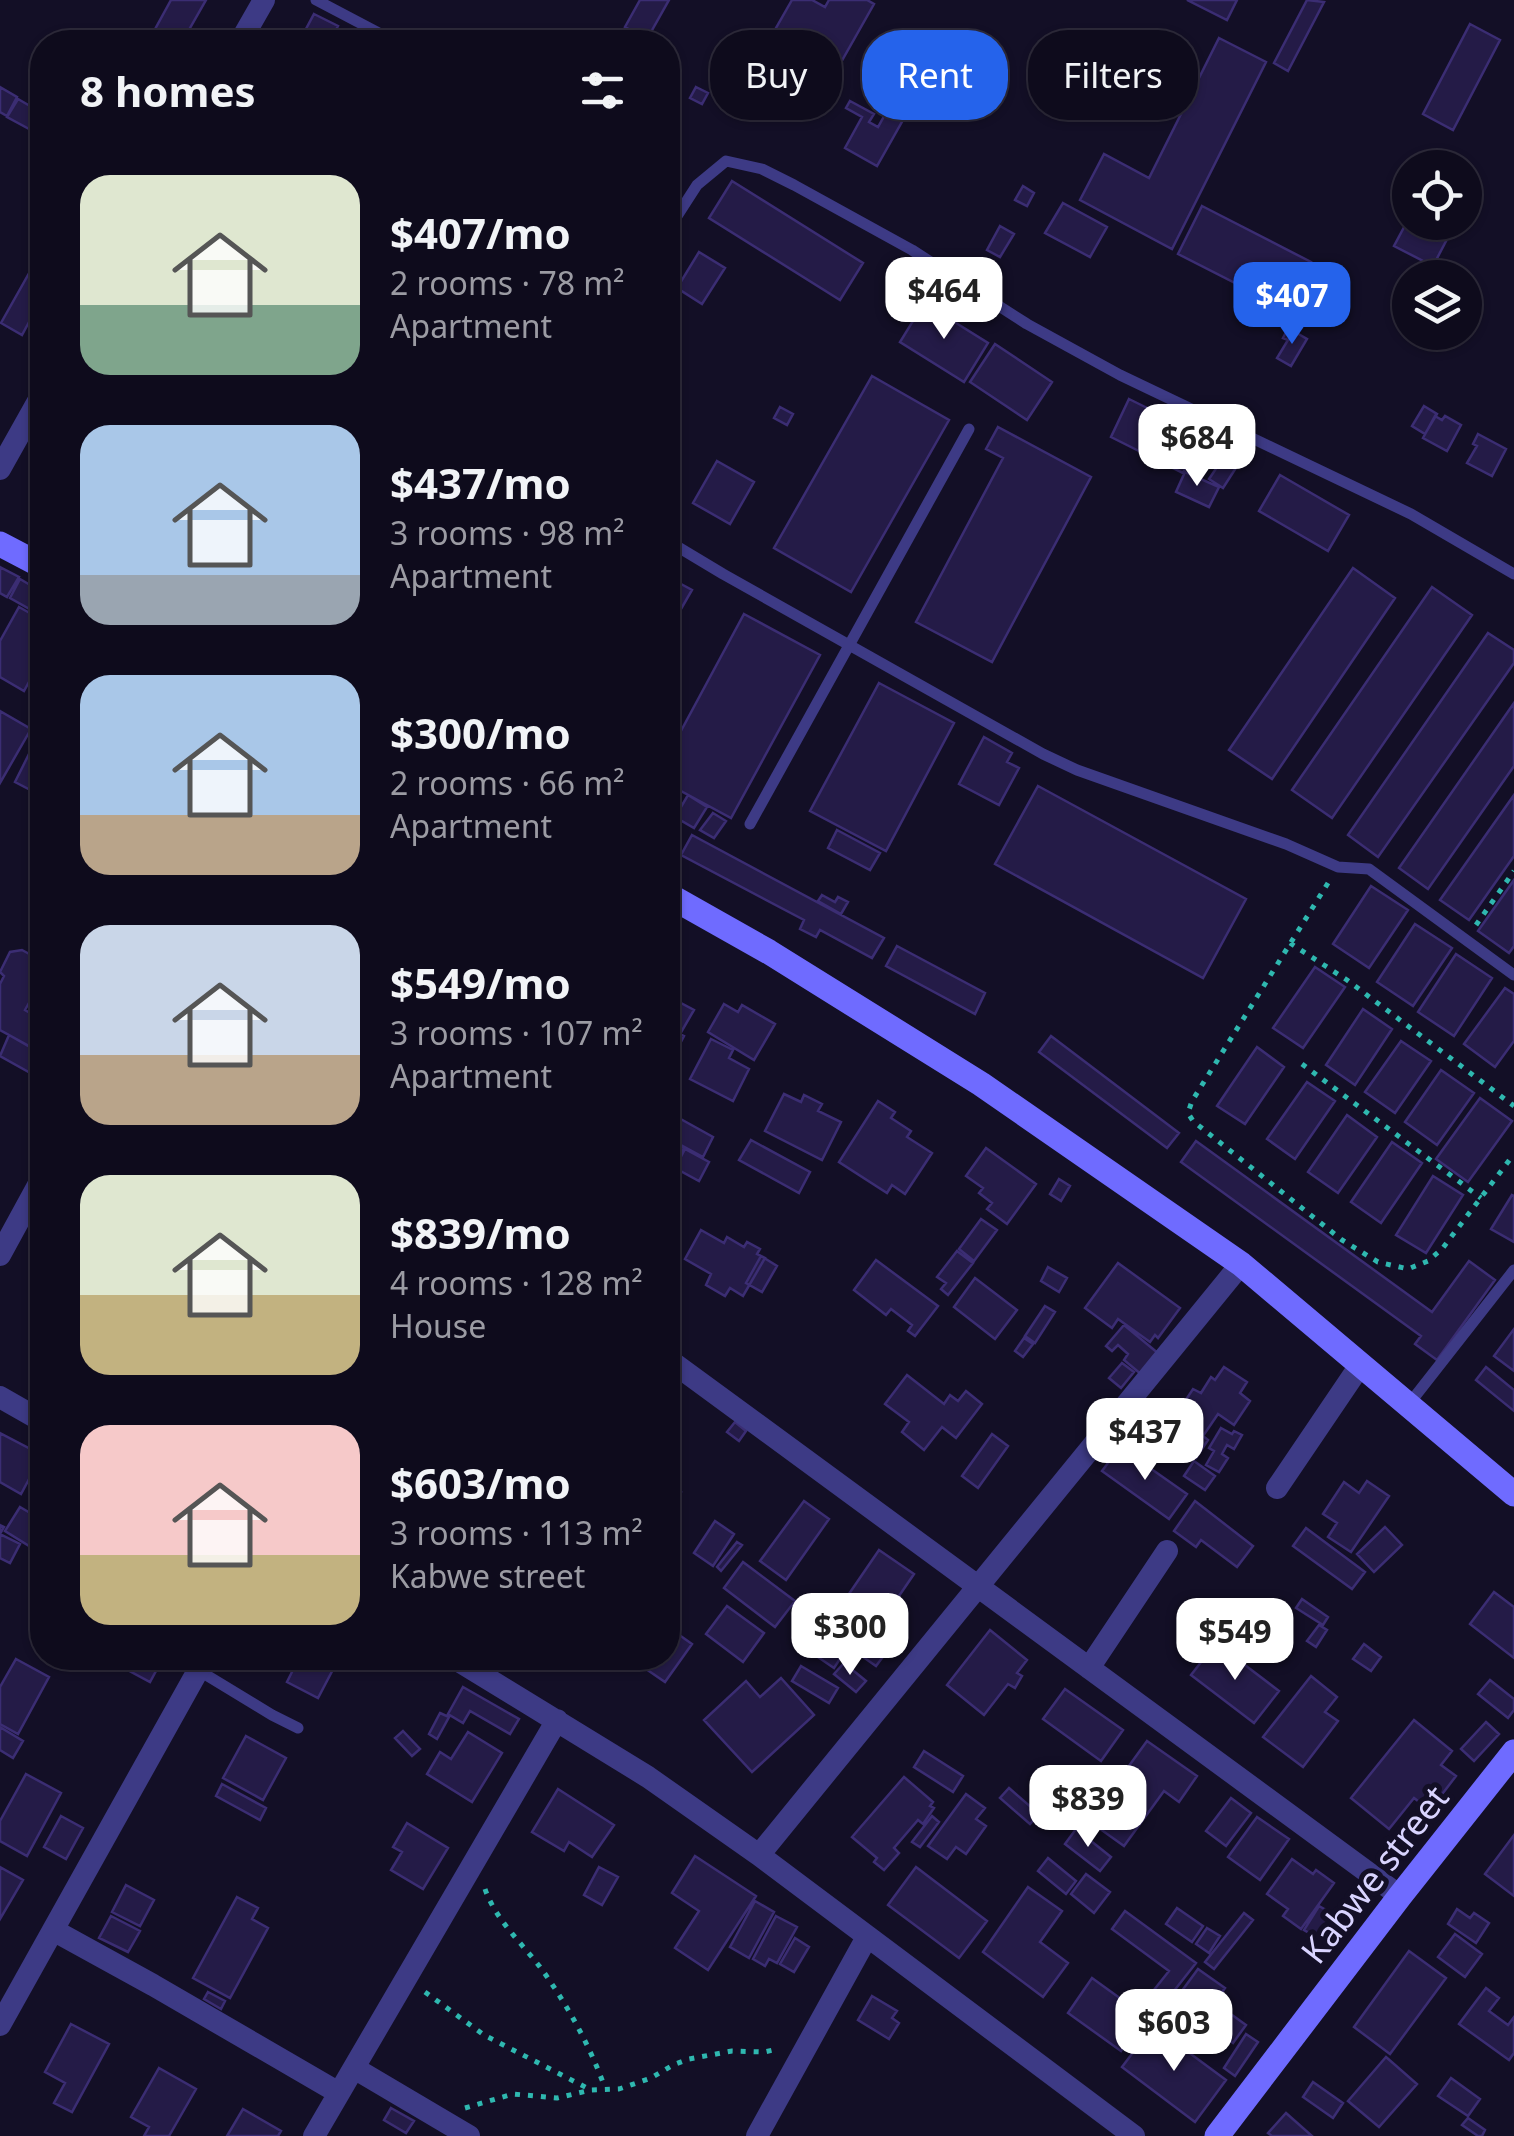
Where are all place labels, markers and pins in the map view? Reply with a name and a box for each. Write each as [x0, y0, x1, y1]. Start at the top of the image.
pin: $464 [885, 257, 1003, 342]
pin: $407 [1233, 262, 1351, 347]
pin: $684 [1138, 404, 1256, 489]
pin: $437 [1086, 1398, 1204, 1483]
pin: $300 [791, 1593, 909, 1678]
pin: $549 [1176, 1598, 1294, 1683]
pin: $839 [1029, 1765, 1147, 1850]
pin: $603 [1115, 1989, 1233, 2074]

